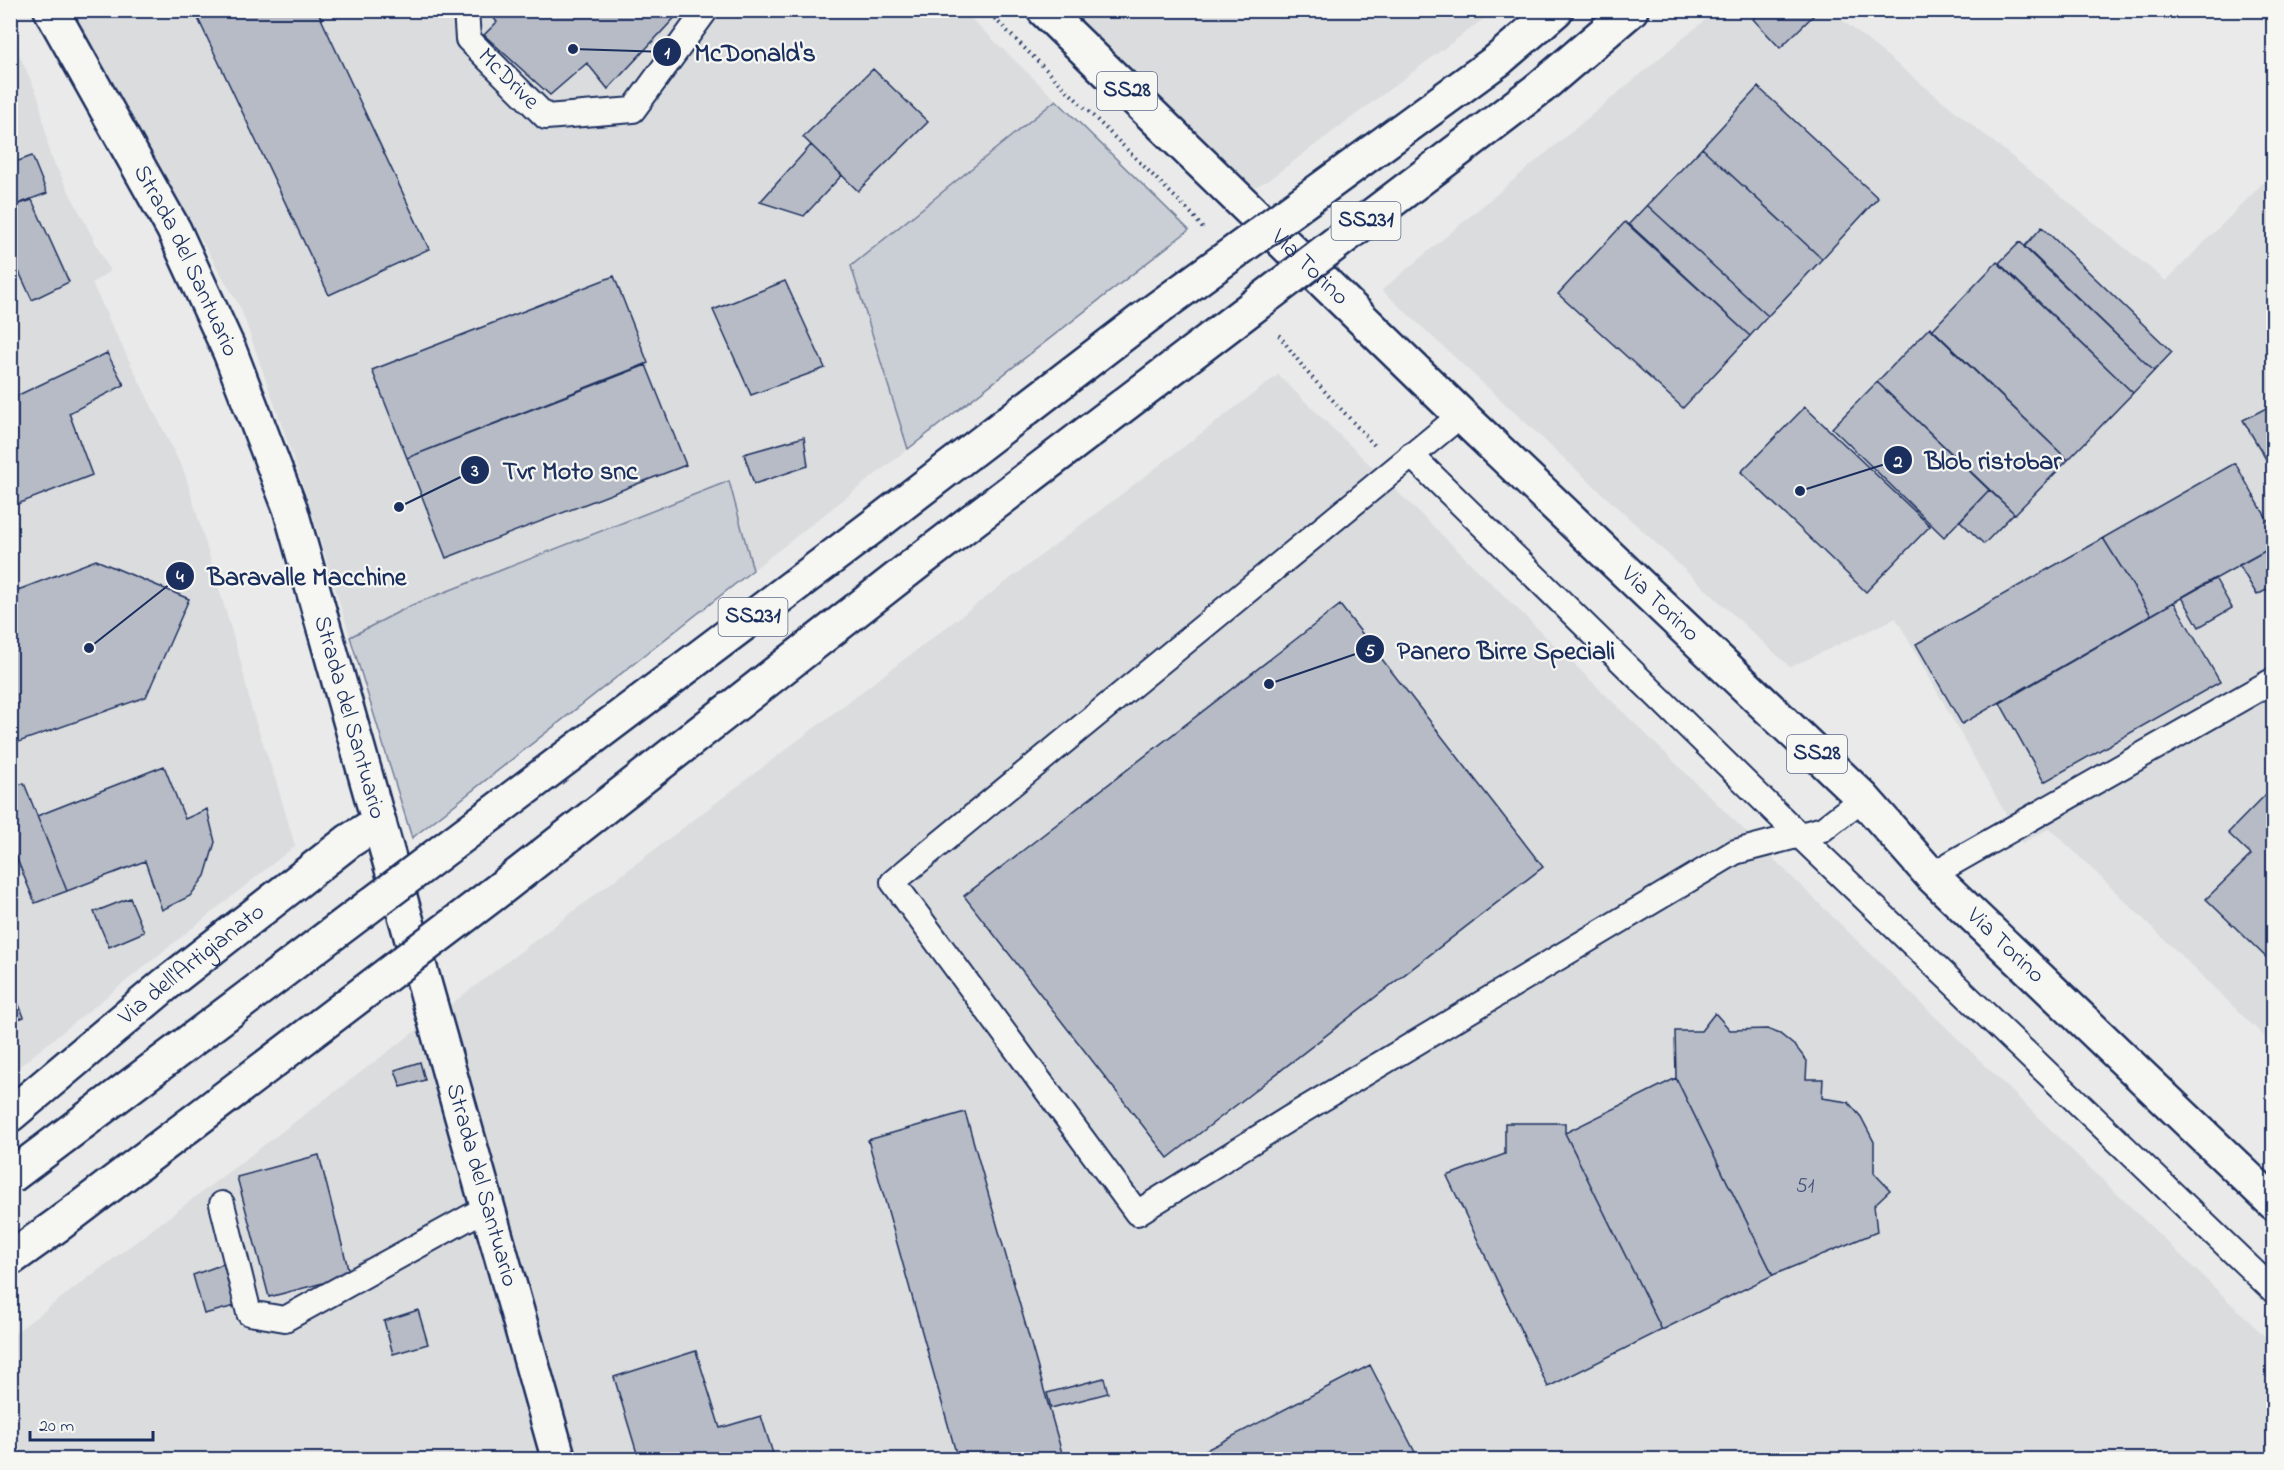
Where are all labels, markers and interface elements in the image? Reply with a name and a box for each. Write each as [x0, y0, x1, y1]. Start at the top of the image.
callout: McDonald's [652, 30, 828, 74]
text: McDonald's [694, 36, 816, 74]
street label: McDrive [469, 40, 547, 118]
text: 1 [664, 41, 670, 67]
road number: SS28 [1097, 72, 1157, 110]
street label: Strada del Santuario [124, 159, 247, 363]
road number: SS231 [1332, 202, 1400, 240]
street label: Via Torino [1262, 221, 1356, 314]
callout: Blob ristobar [1883, 438, 2073, 482]
text: Blob ristobar [1924, 444, 2062, 482]
callout: Tvr Moto snc [460, 448, 650, 492]
text: 2 [1893, 450, 1903, 476]
text: Tvr Moto snc [502, 454, 639, 492]
text: 3 [470, 459, 479, 485]
callout: Baravalle Macchine [165, 554, 418, 598]
street label: Via Torino [1612, 558, 1707, 651]
text: Baravalle Macchine [206, 560, 408, 598]
text: 4 [176, 565, 184, 591]
road number: SS231 [718, 598, 788, 636]
street label: Strada del Santuario [304, 612, 395, 823]
callout: Panero Birre Speciali [1355, 627, 1627, 671]
text: Panero Birre Speciali [1397, 634, 1615, 672]
text: 5 [1365, 639, 1376, 665]
road number: SS28 [1787, 735, 1847, 773]
street label: Via dell'Artigianato [110, 895, 273, 1035]
street label: Via Torino [1957, 899, 2052, 992]
street label: Strada del Santuario [436, 1079, 527, 1291]
house number: 51 [1796, 1172, 1815, 1202]
scale bar [30, 1404, 153, 1442]
text: 20 m [39, 1414, 74, 1440]

